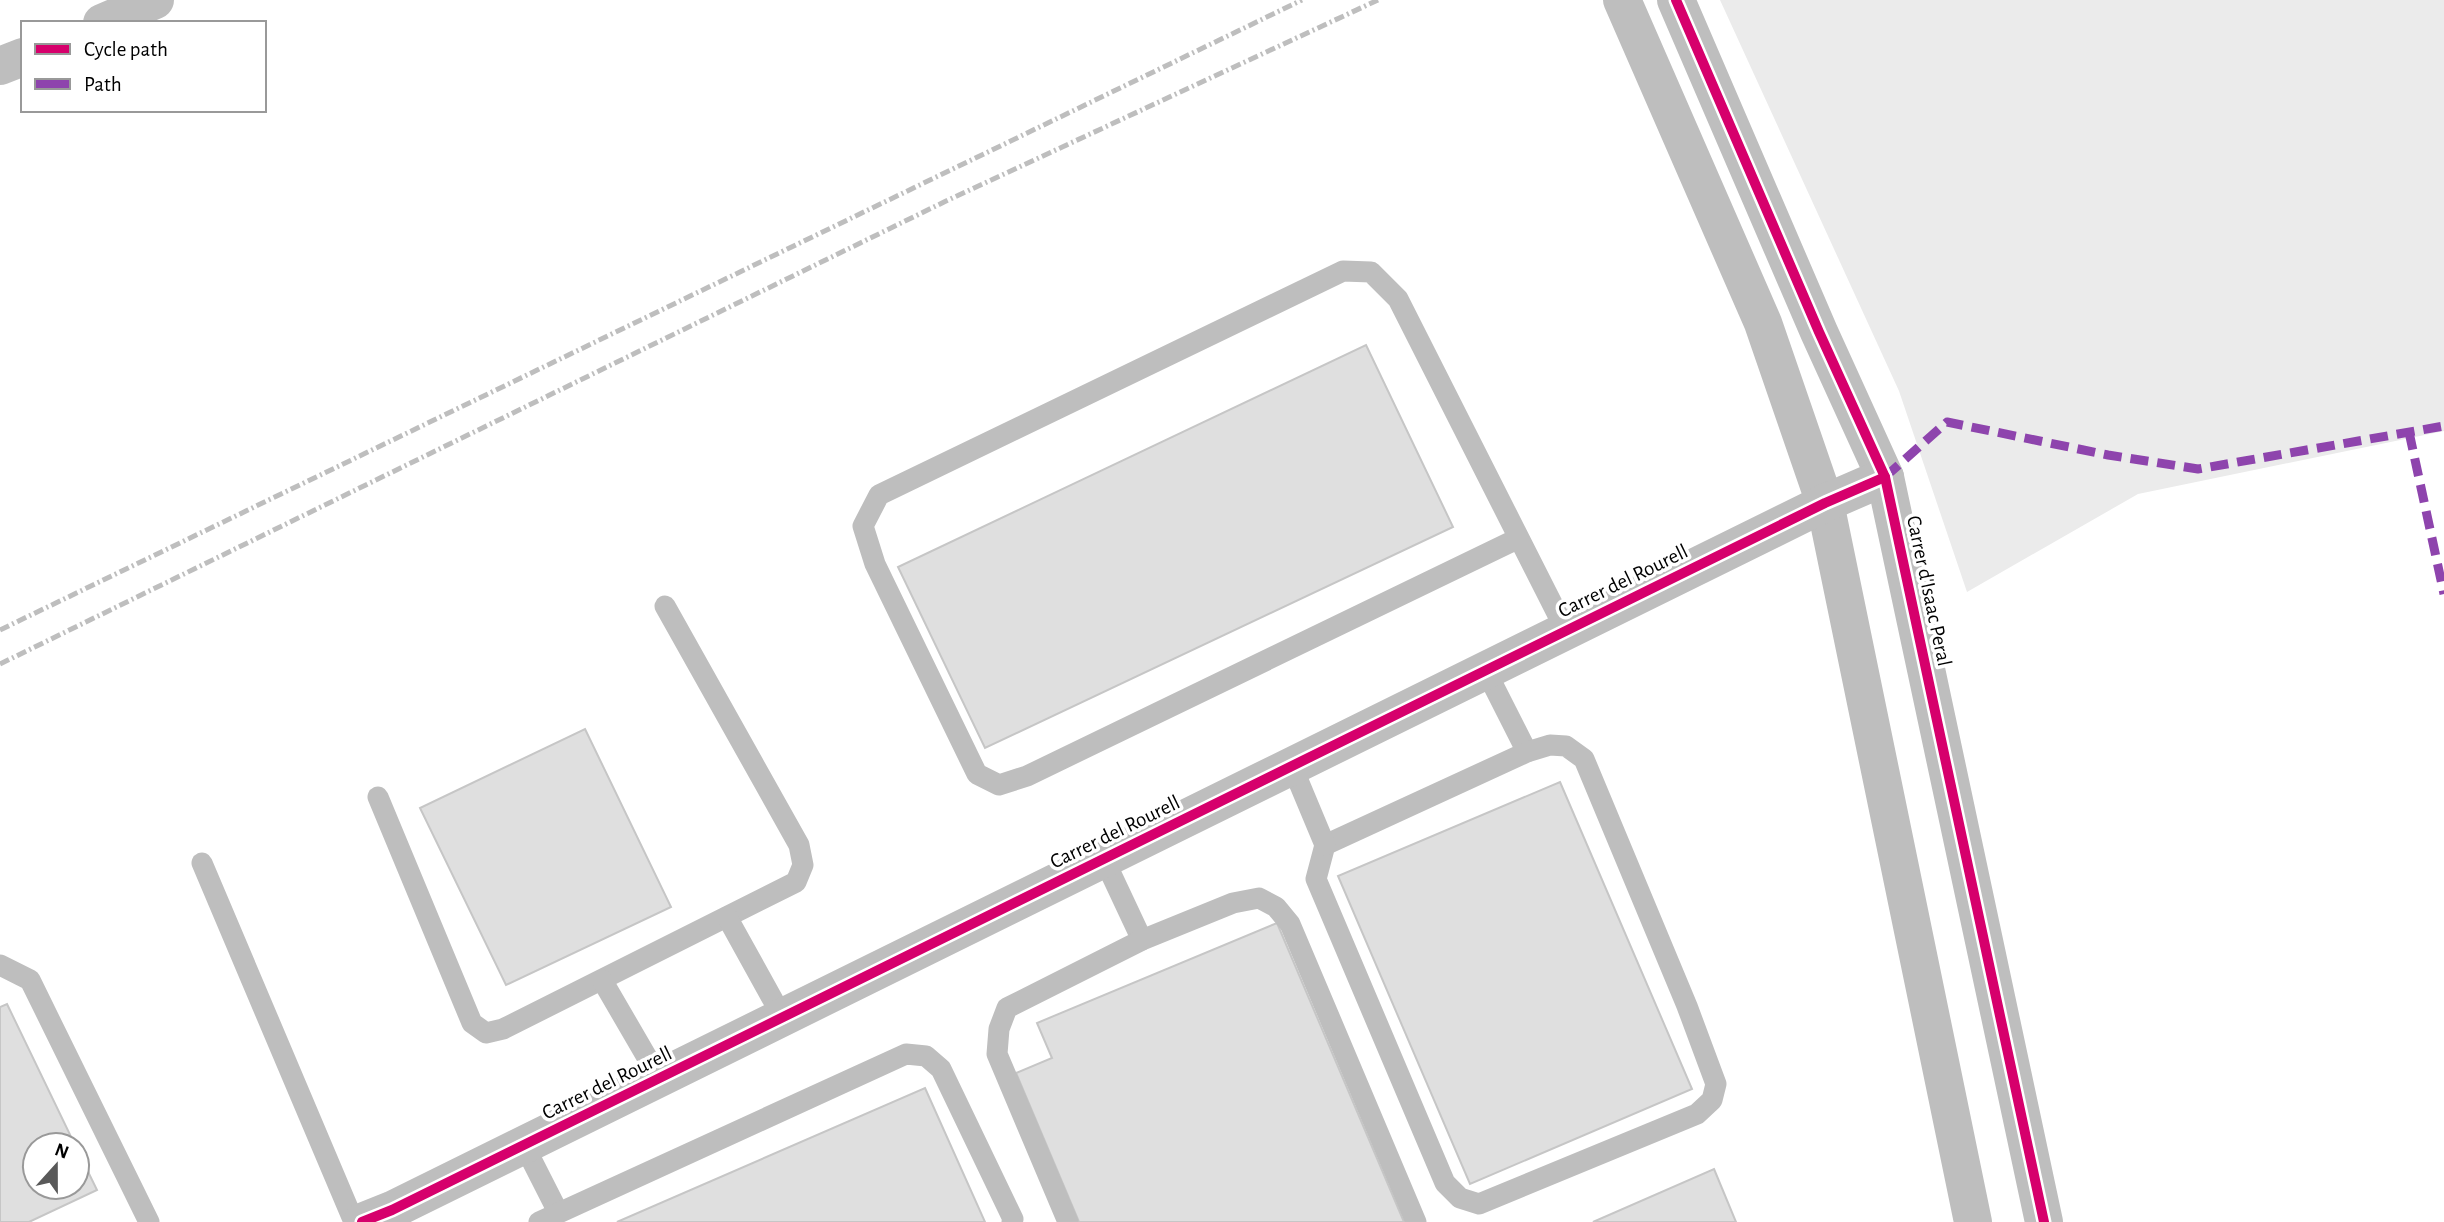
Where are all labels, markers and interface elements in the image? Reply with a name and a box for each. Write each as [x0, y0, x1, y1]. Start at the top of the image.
legend [21, 21, 266, 112]
text: Cycle path [84, 39, 168, 60]
text: Path [84, 74, 122, 95]
street label: Carrer d'Isaac Peral [1903, 514, 1955, 668]
street label: Carrer del Rourell [1555, 541, 1691, 621]
street label: Carrer del Rourell [1047, 792, 1183, 872]
street label: Carrer del Rourell [539, 1043, 675, 1123]
north arrow [21, 1131, 91, 1201]
text: N [52, 1140, 71, 1163]

